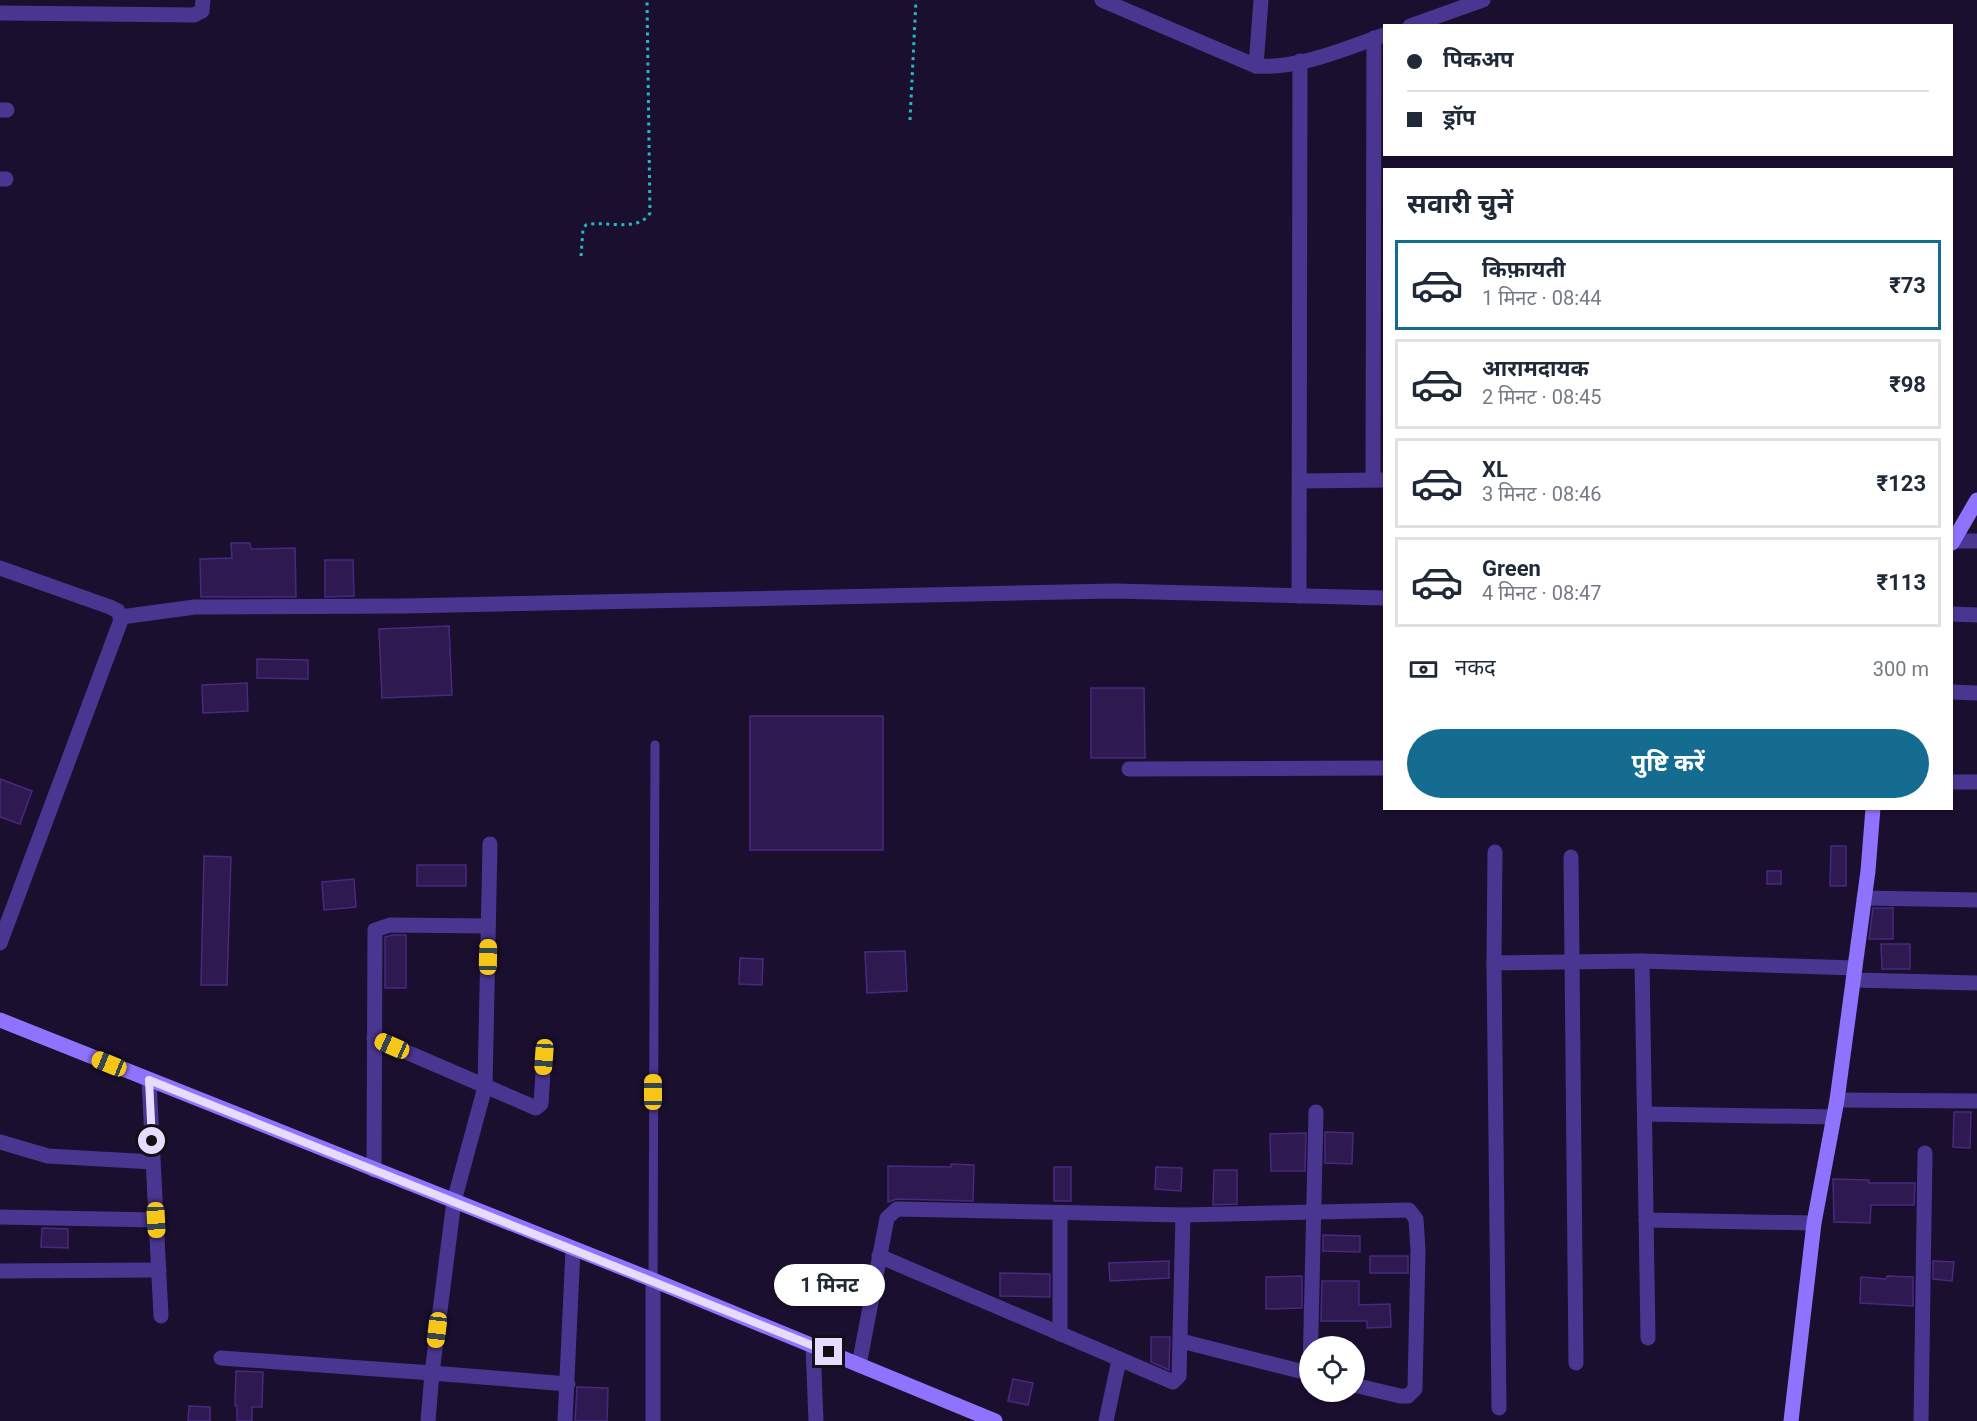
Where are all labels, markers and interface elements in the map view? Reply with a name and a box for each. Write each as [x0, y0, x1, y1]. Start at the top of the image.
text: पिकअप [1443, 47, 1514, 72]
text: ड्रॉप [1443, 105, 1476, 130]
text: सवारी चुनें [1407, 188, 1513, 220]
text: किफ़ायती [1482, 257, 1566, 282]
icon: car [1410, 258, 1464, 312]
text: ₹73 [1889, 273, 1926, 298]
text: 1 मिनट · 08:44 [1482, 286, 1601, 310]
text: आरामदायक [1482, 356, 1589, 381]
icon: car [1410, 357, 1464, 411]
text: ₹98 [1889, 372, 1926, 397]
text: 2 मिनट · 08:45 [1482, 385, 1601, 409]
icon: car [1410, 456, 1464, 510]
text: XL [1482, 457, 1508, 482]
text: ₹123 [1877, 471, 1926, 496]
text: 3 मिनट · 08:46 [1482, 482, 1601, 506]
icon: car [1410, 555, 1464, 609]
text: Green [1482, 556, 1541, 581]
text: ₹113 [1877, 570, 1926, 595]
text: 4 मिनट · 08:47 [1482, 581, 1601, 605]
icon: cash [1407, 653, 1440, 686]
text: नकद [1455, 655, 1496, 680]
text: 300 m [1873, 657, 1929, 681]
button: पुष्टि करें [1407, 729, 1929, 798]
car [479, 939, 497, 975]
car [372, 1030, 412, 1062]
car [534, 1038, 554, 1076]
car [89, 1049, 129, 1079]
car [644, 1074, 662, 1110]
route start [138, 1127, 165, 1154]
car [146, 1202, 166, 1238]
callout: 1 मिनट [774, 1265, 884, 1307]
text: 1 मिनट [800, 1273, 859, 1297]
car [426, 1311, 448, 1349]
map controls [1299, 1336, 1365, 1402]
button: locate [1299, 1336, 1365, 1402]
route end [815, 1338, 842, 1365]

